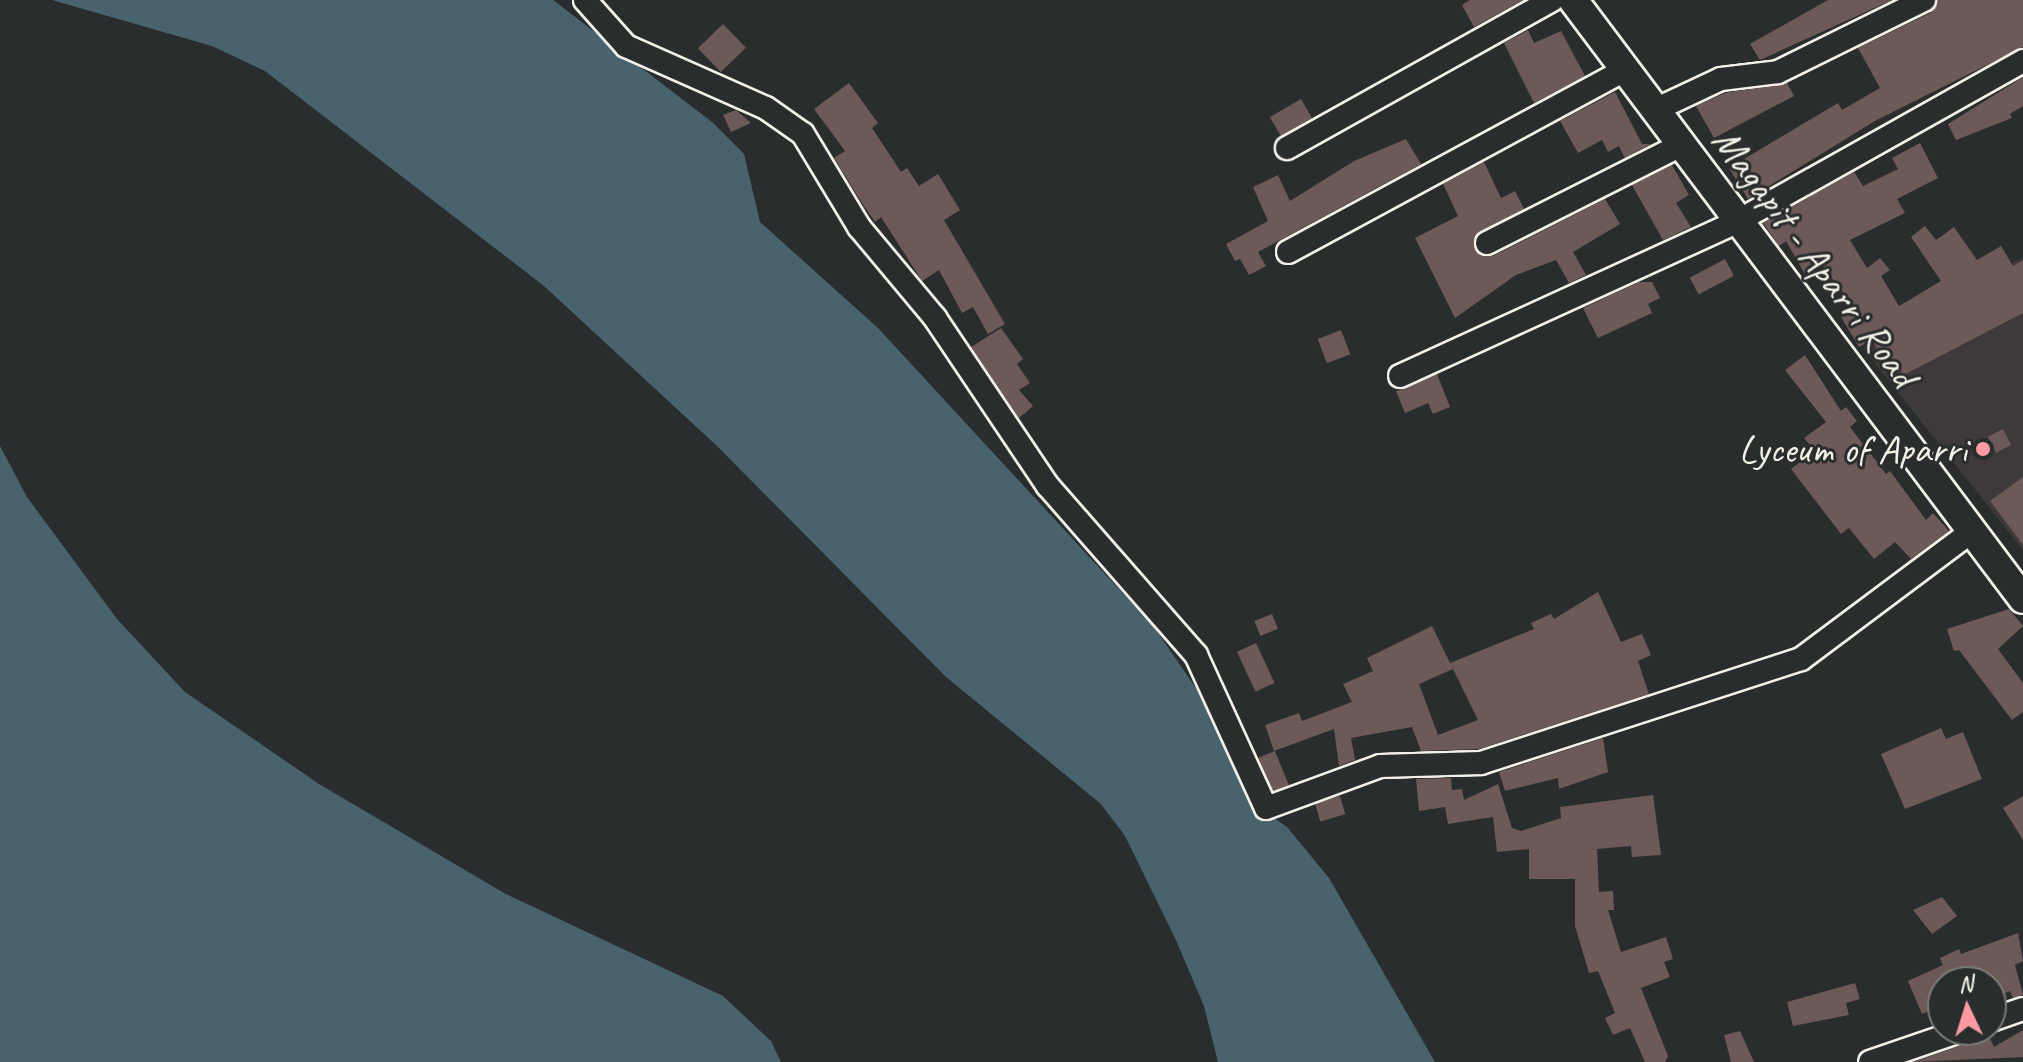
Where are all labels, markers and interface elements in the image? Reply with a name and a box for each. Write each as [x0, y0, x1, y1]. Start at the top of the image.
street label: Magapit - Aparri Road [1702, 119, 1928, 395]
place label: Lyceum of Aparri [1739, 425, 1967, 473]
marker: Lyceum of Aparri [1974, 440, 1992, 458]
north arrow [1927, 966, 2007, 1046]
text: N [1958, 970, 1973, 998]

